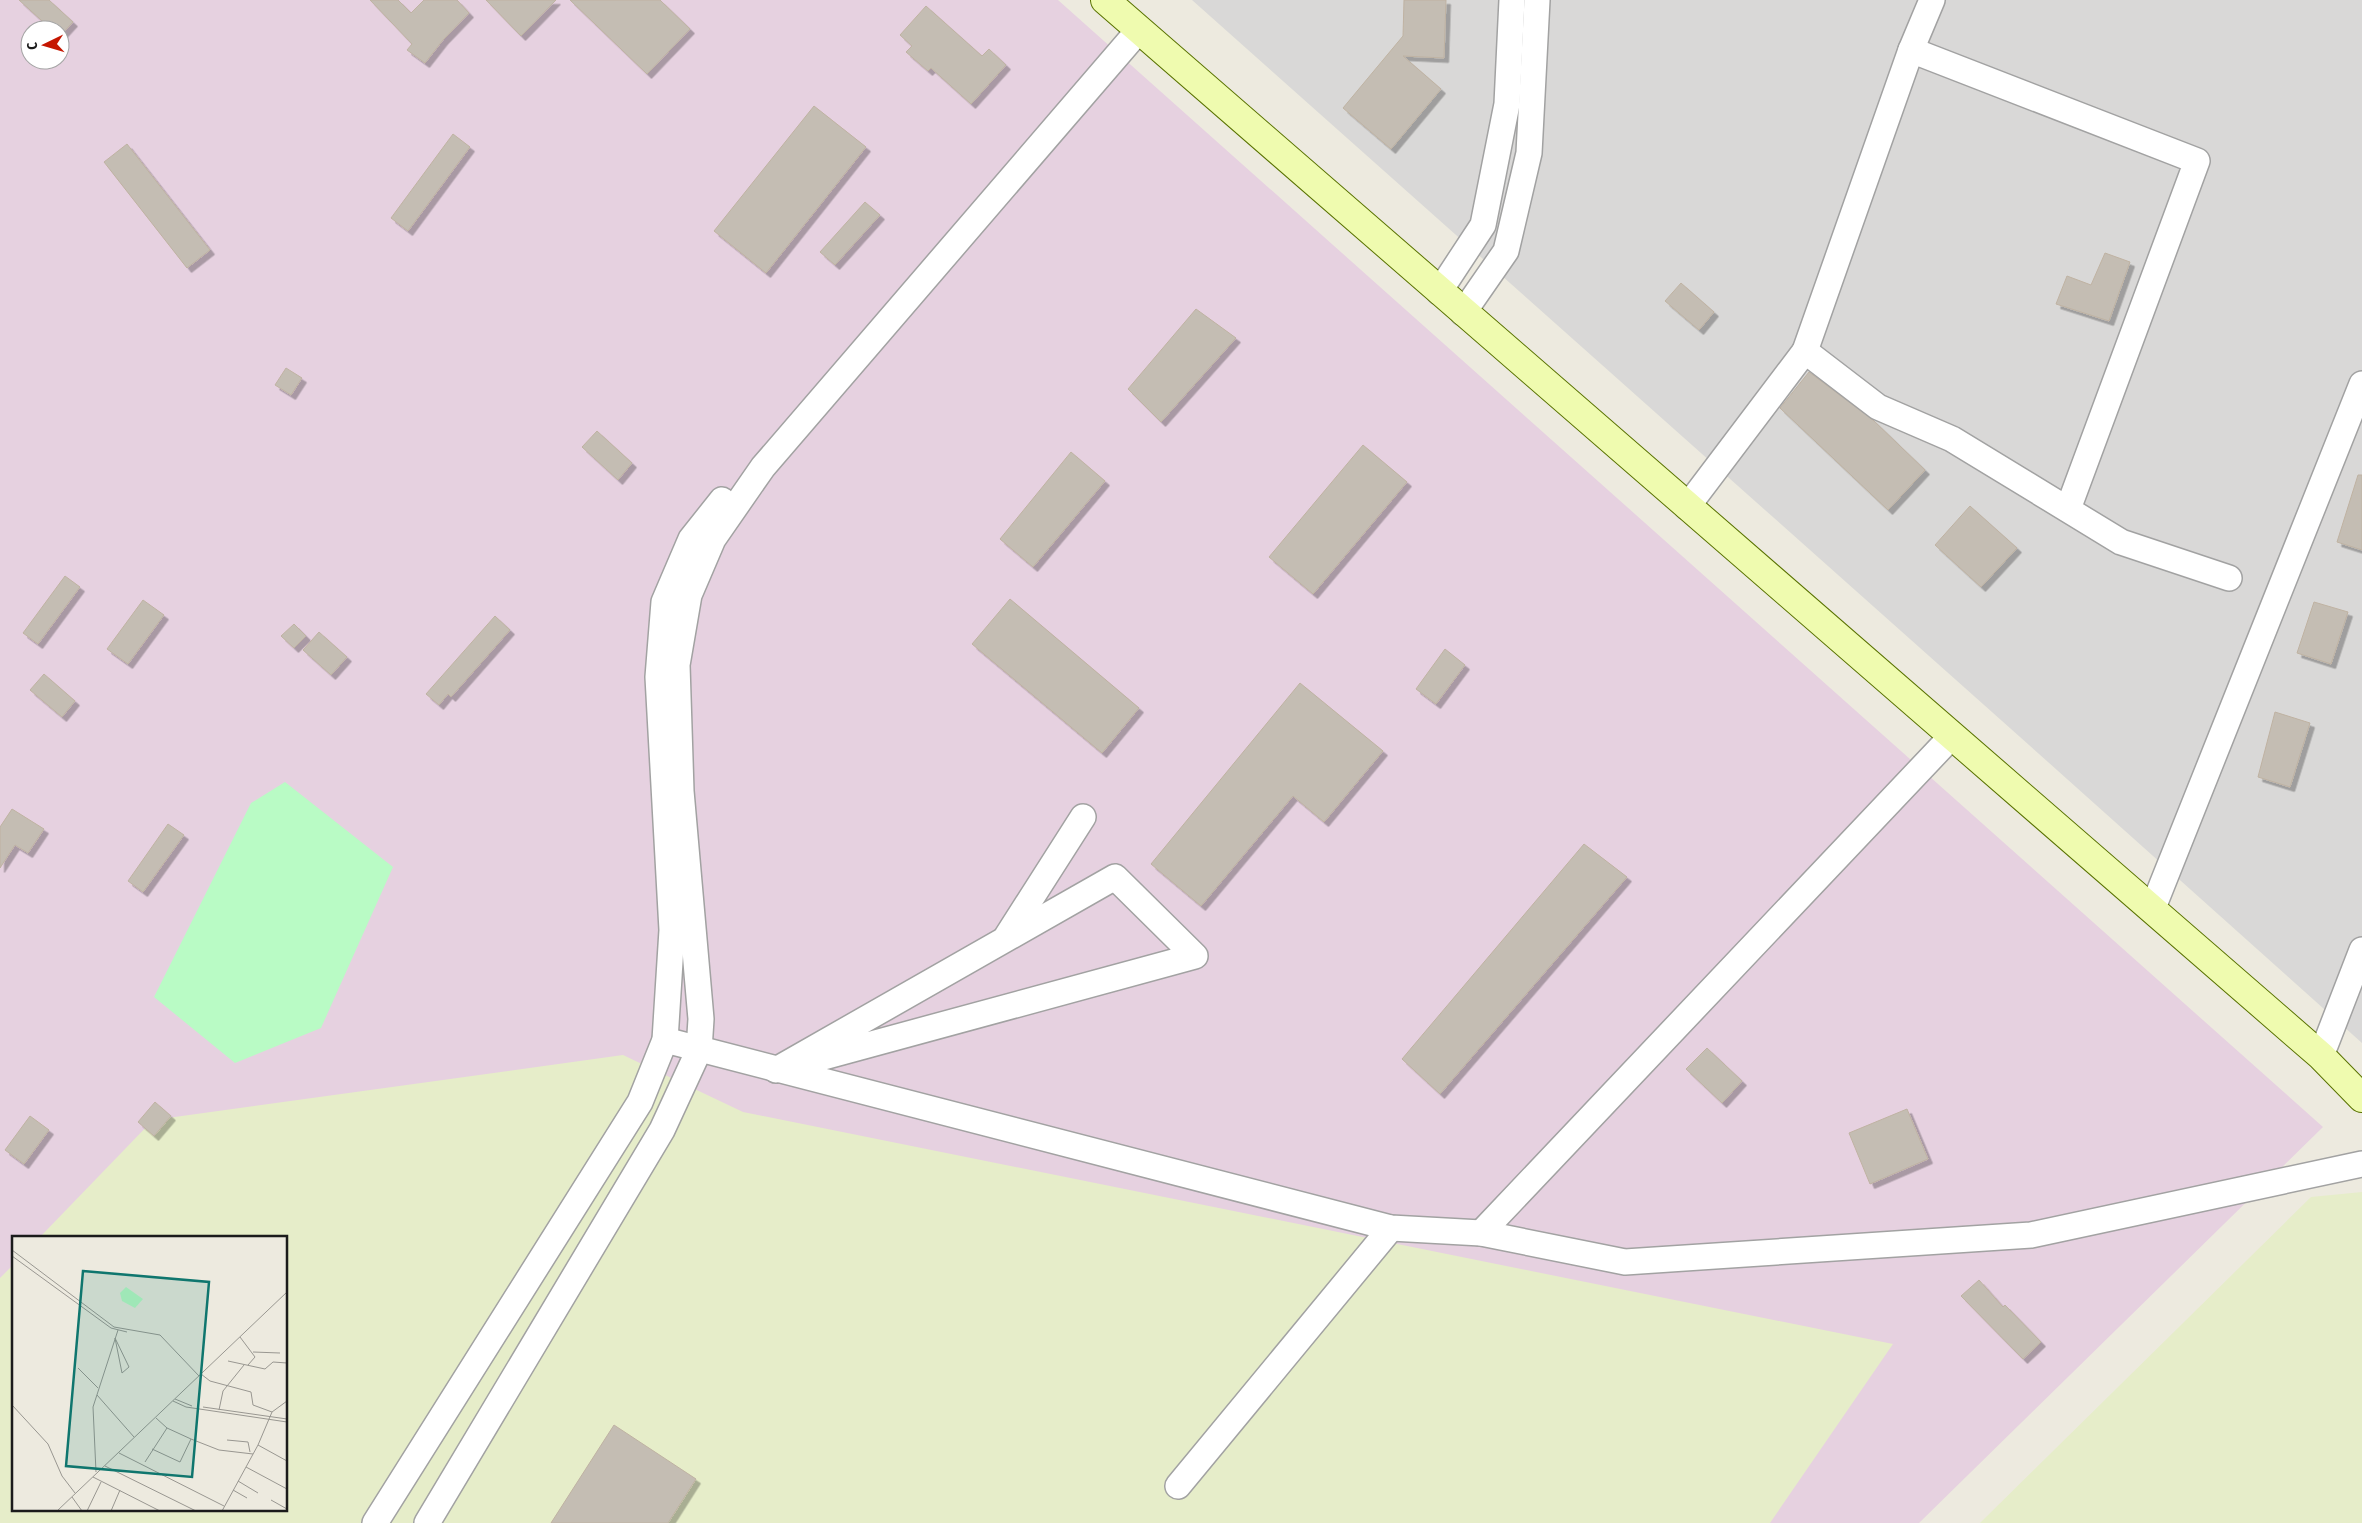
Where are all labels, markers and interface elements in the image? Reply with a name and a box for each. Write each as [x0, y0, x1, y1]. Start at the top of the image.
north arrow [20, 20, 70, 70]
text: С [24, 41, 41, 50]
inset map [12, 1236, 288, 1510]

